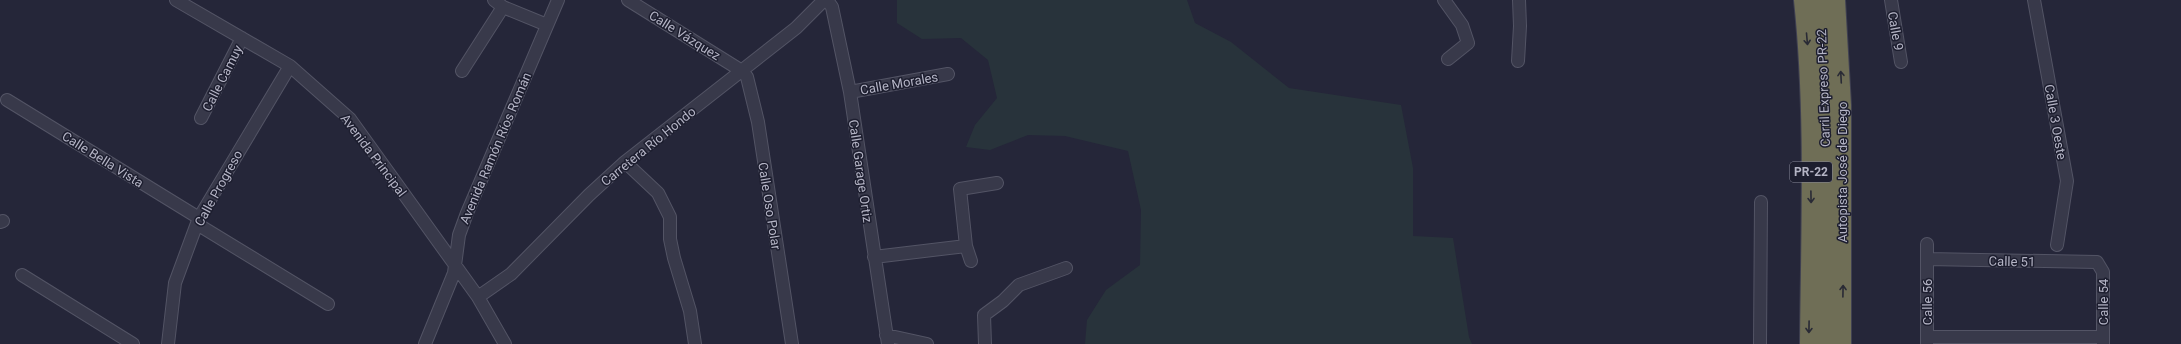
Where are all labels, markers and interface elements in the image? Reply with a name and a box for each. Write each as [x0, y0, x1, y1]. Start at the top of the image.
street label: Calle Vázquez [646, 8, 724, 64]
street label: Calle 9 [1885, 10, 1906, 52]
street label: Carril Expreso PR-22 [1814, 29, 1833, 147]
one-way arrow [1803, 32, 1810, 45]
street label: Calle Camuy [199, 43, 246, 114]
street label: Calle Morales [859, 69, 939, 98]
street label: Avenida Ramón Ríos Román [457, 70, 534, 226]
one-way arrow [1837, 71, 1844, 84]
street label: Calle 3 Oeste [2042, 83, 2070, 161]
street label: Autopista José de Diego [1835, 101, 1850, 243]
street label: Carretera Río Hondo [598, 104, 699, 189]
street label: Avenida Principal [338, 111, 410, 200]
street label: Calle Garage Ortiz [846, 118, 875, 224]
street label: Calle Bella Vista [59, 128, 146, 190]
street label: Calle Progreso [191, 148, 245, 229]
street label: Calle Oso Polar [755, 161, 784, 252]
road number: PR-22 [1790, 162, 1832, 182]
one-way arrow [1807, 190, 1815, 203]
street label: Calle 51 [1989, 254, 2035, 269]
street label: Calle 54 [2096, 278, 2111, 325]
street label: Calle 56 [1920, 279, 1935, 325]
one-way arrow [1839, 285, 1846, 298]
one-way arrow [1805, 320, 1813, 333]

